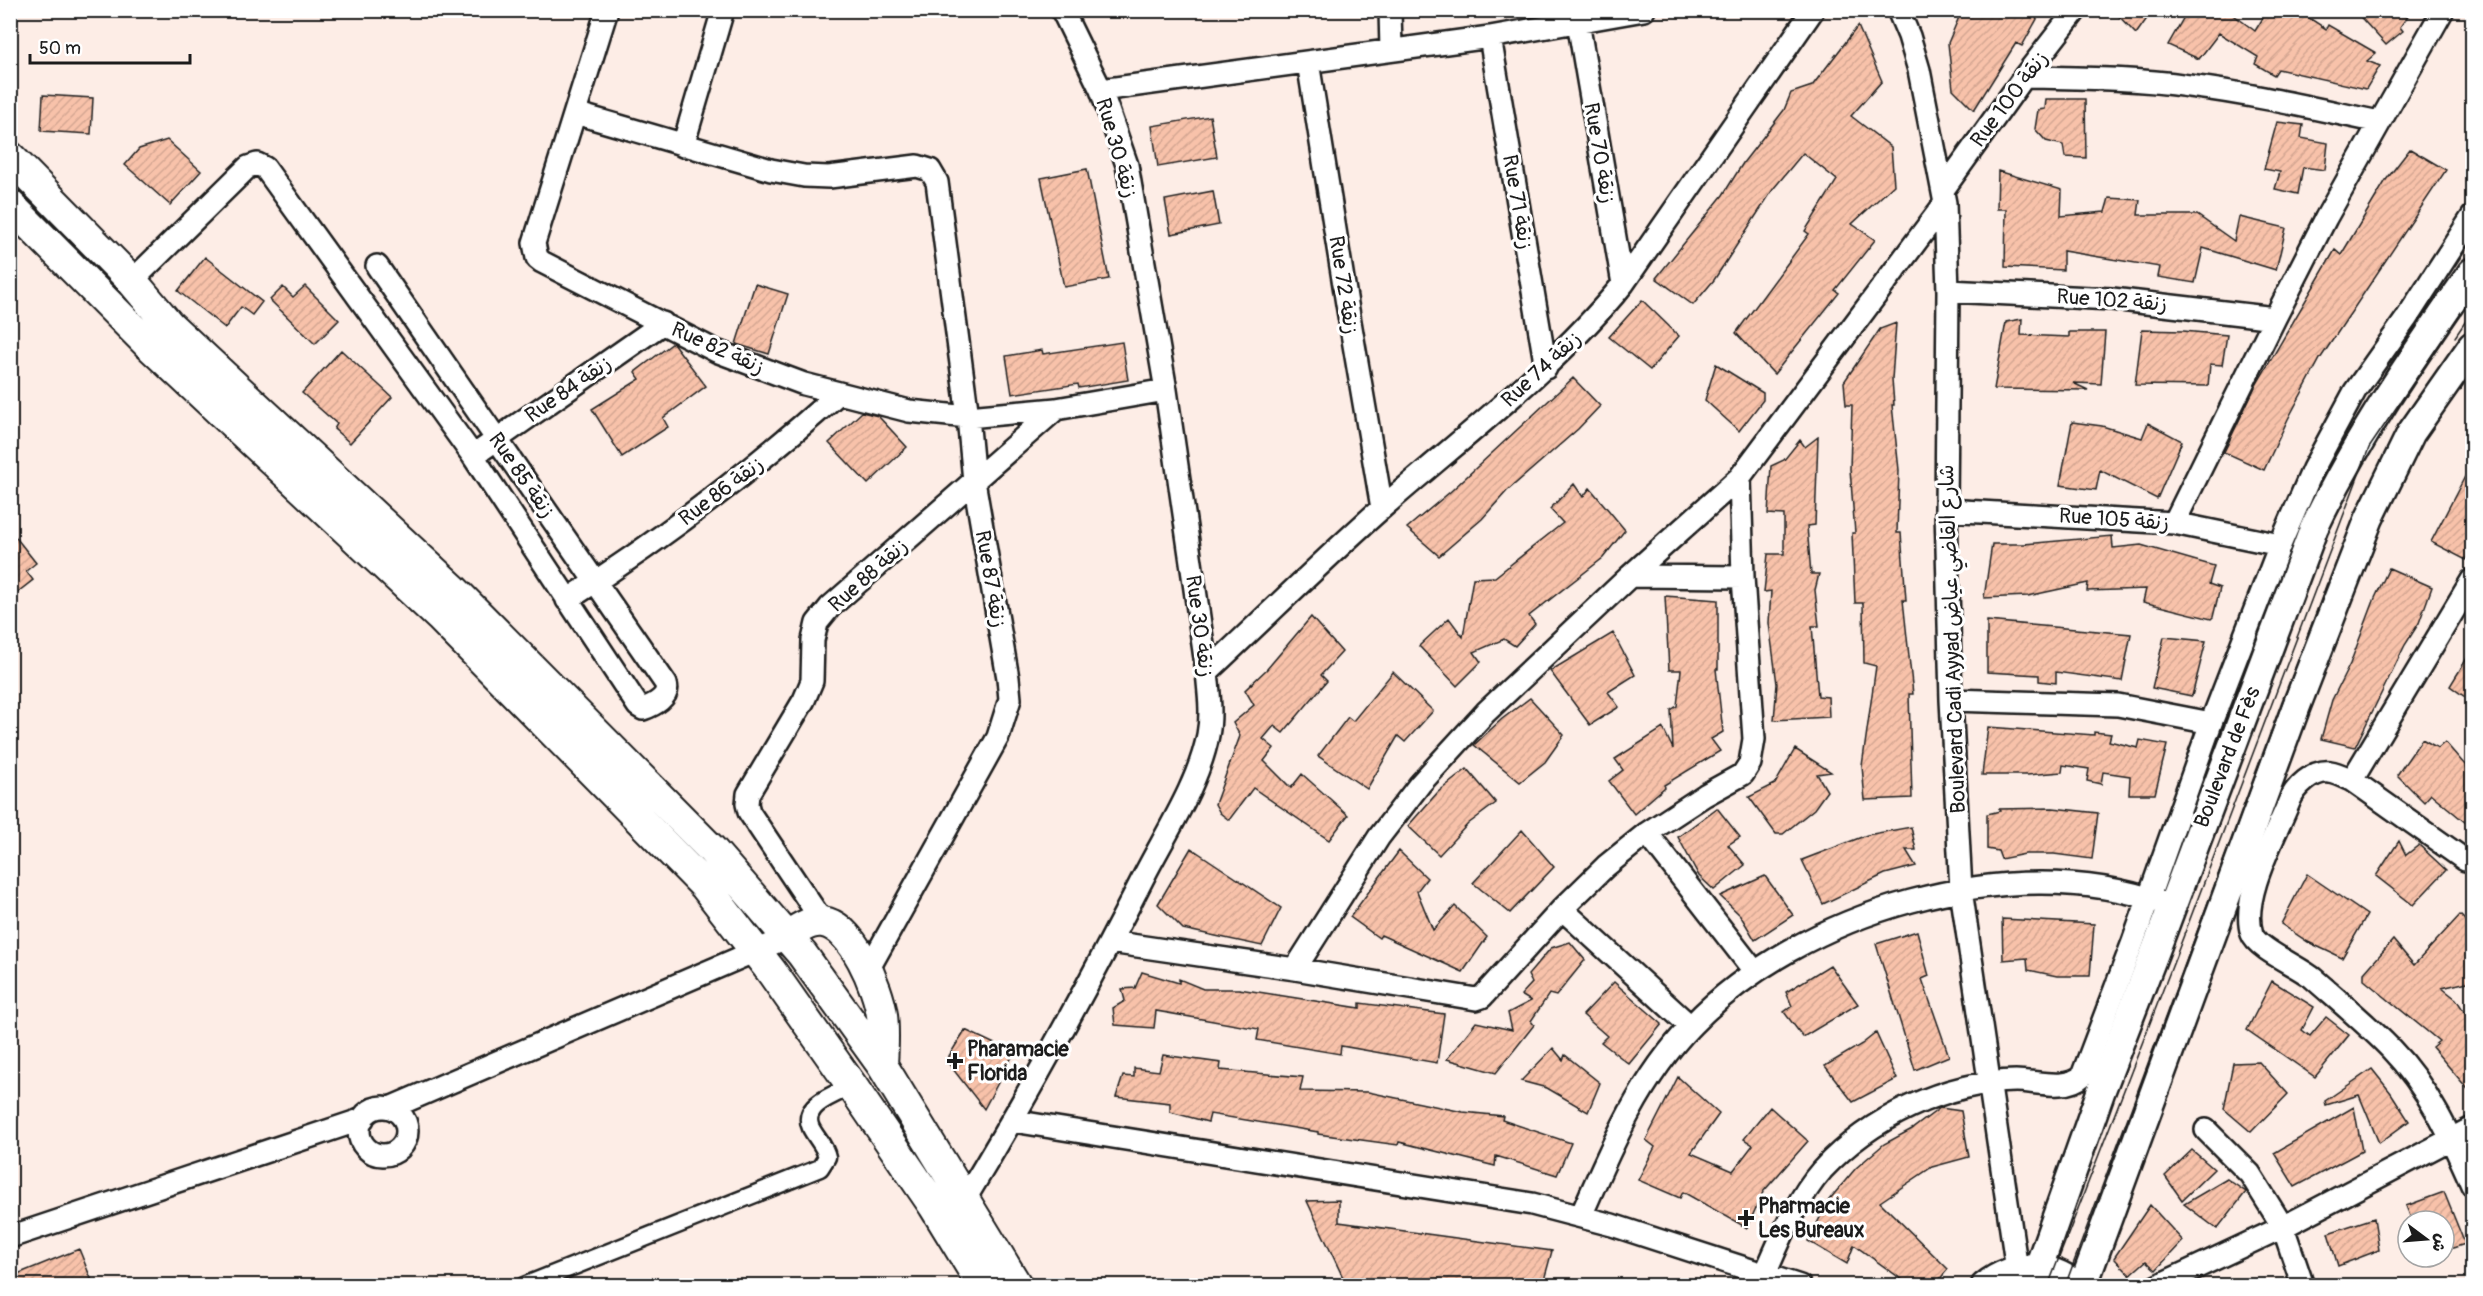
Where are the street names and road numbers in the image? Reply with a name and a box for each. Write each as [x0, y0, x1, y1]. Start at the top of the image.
street label: Rue 100 زنقة [1964, 46, 2054, 153]
street label: Rue 30 زنقة [1089, 95, 1144, 201]
street label: Rue 70 زنقة [1577, 100, 1622, 206]
street label: Rue 71 زنقة [1496, 153, 1539, 252]
street label: Rue 72 زنقة [1322, 234, 1365, 336]
street label: Rue 102 زنقة [2056, 283, 2168, 318]
street label: Rue 82 زنقة [667, 316, 768, 381]
street label: Rue 74 زنقة [1496, 325, 1587, 413]
street label: Rue 84 زنقة [520, 350, 617, 429]
street label: Rue 85 زنقة [482, 427, 561, 523]
street label: Rue 86 زنقة [673, 451, 769, 532]
street label: Boulevard Cadi Ayyad شارع القاضي عياض [1933, 464, 1977, 814]
street label: Rue 105 زنقة [2058, 502, 2170, 537]
street label: Rue 87 زنقة [969, 528, 1012, 630]
street label: Rue 88 زنقة [823, 533, 914, 618]
street label: Rue 30 زنقة [1179, 573, 1220, 679]
street label: Boulevard de Fès [2188, 682, 2267, 832]

